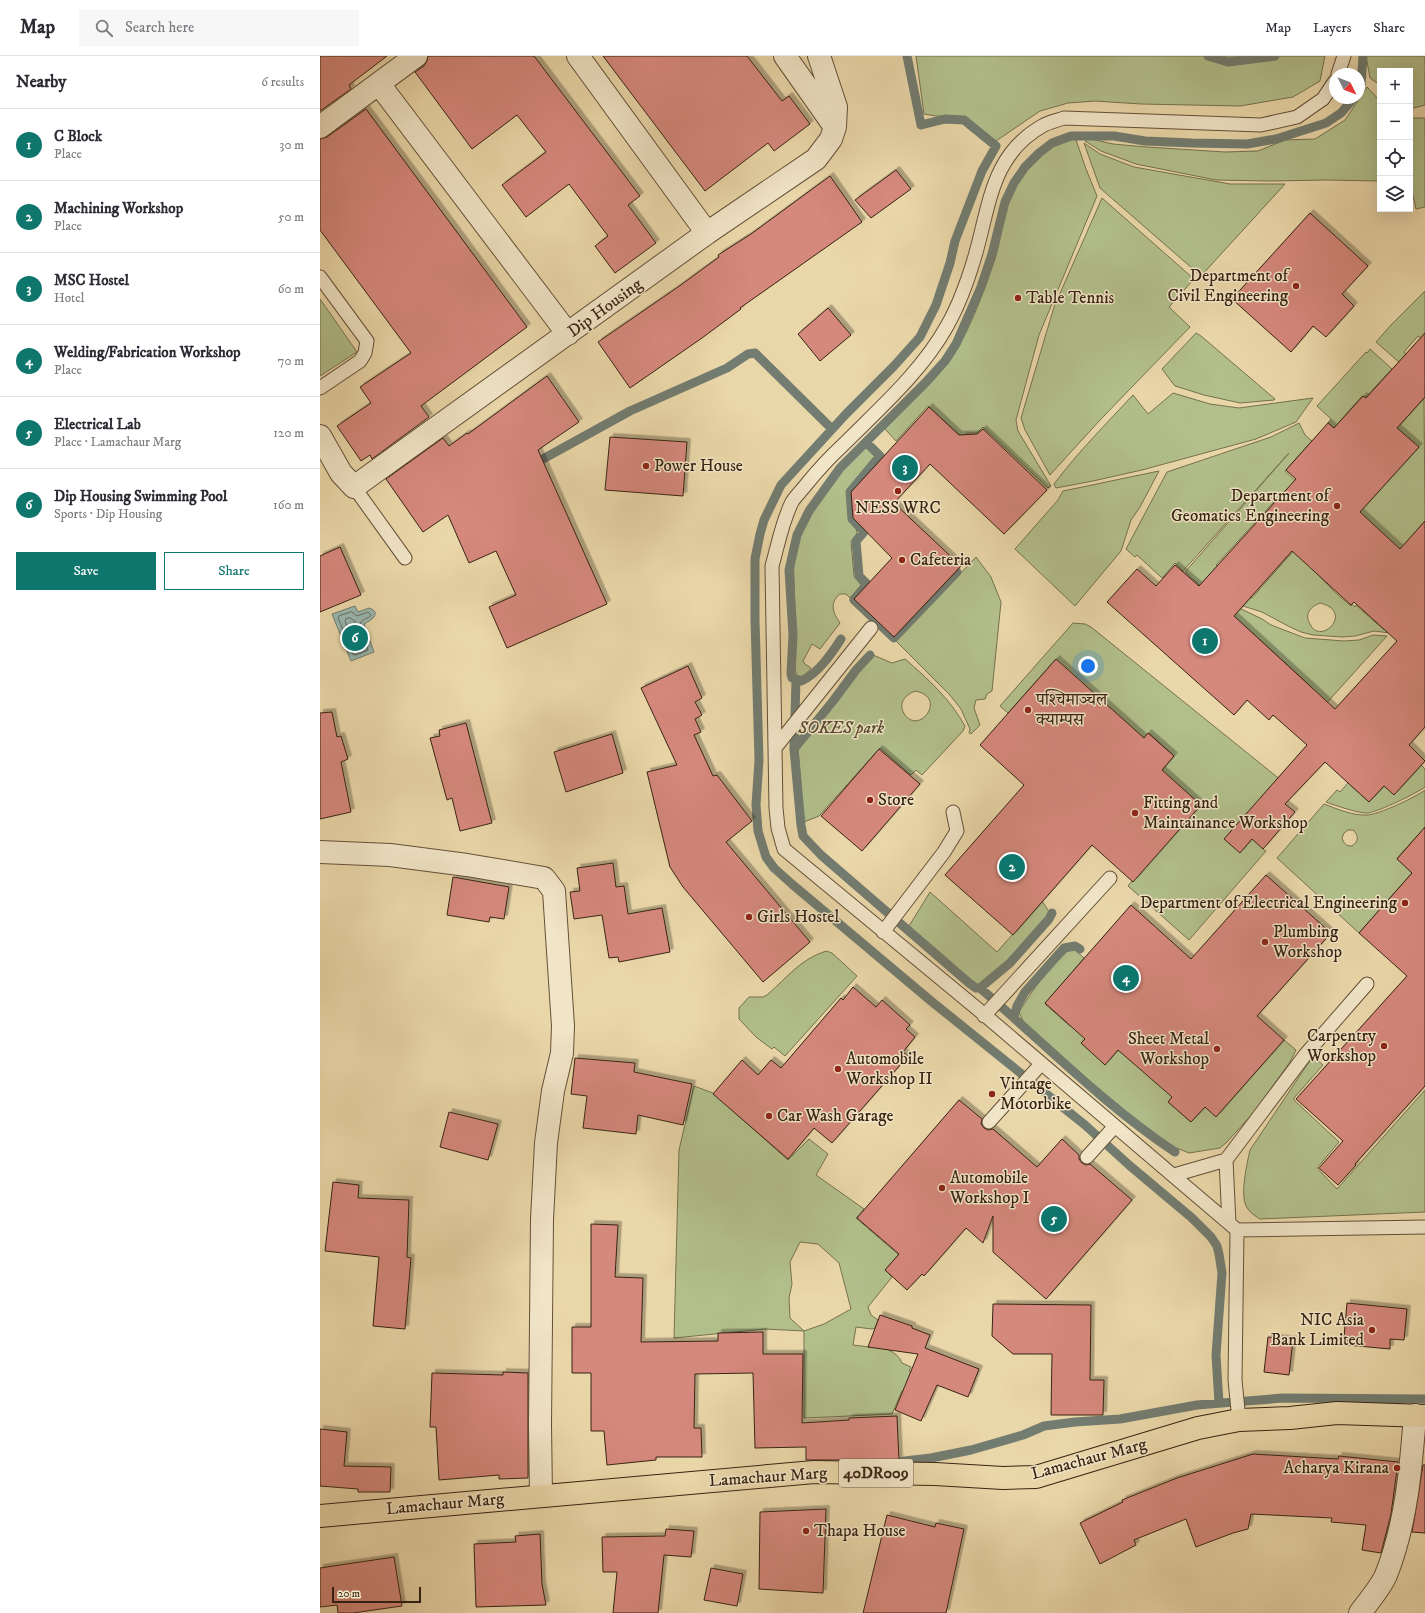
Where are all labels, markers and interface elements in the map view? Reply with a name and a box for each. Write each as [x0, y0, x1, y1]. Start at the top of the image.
search box [79, 10, 359, 46]
text: Map [20, 16, 55, 39]
icon: search [93, 17, 115, 39]
text: Search here [125, 18, 194, 37]
text: Map [1265, 19, 1291, 37]
text: Layers [1313, 19, 1351, 37]
text: Share [1373, 19, 1405, 37]
north arrow [1329, 68, 1365, 104]
map controls [1377, 68, 1413, 212]
button: + [1377, 68, 1413, 104]
text: Nearby [16, 71, 66, 93]
text: 6 results [261, 74, 304, 90]
button: − [1377, 104, 1413, 140]
text: C Block [54, 127, 102, 146]
text: 1 [27, 137, 31, 153]
text: 30 m [280, 137, 304, 153]
button: locate [1377, 140, 1413, 176]
text: Place [54, 146, 82, 162]
button: layers [1377, 176, 1413, 212]
text: Machining Workshop [54, 199, 183, 218]
text: 2 [26, 209, 32, 225]
text: 50 m [278, 209, 304, 225]
text: Place [54, 218, 82, 234]
place label: Department of Civil Engineering [1167, 265, 1291, 307]
text: MSC Hostel [54, 271, 129, 290]
street label: Dip Housing [563, 273, 647, 342]
text: 3 [27, 281, 31, 297]
text: 60 m [278, 281, 304, 297]
marker: Department of Civil Engineering [1291, 281, 1301, 291]
place label: Table Tennis [1026, 287, 1115, 309]
text: Hotel [54, 290, 85, 306]
marker: Table Tennis [1013, 293, 1023, 303]
text: Welding/Fabrication Workshop [54, 343, 241, 362]
text: 4 [25, 353, 33, 369]
text: 70 m [278, 353, 304, 369]
text: Place [54, 362, 82, 378]
text: Electrical Lab [54, 415, 141, 434]
text: 5 [26, 425, 32, 441]
text: 120 m [273, 425, 304, 441]
text: Place · Lamachaur Marg [54, 434, 181, 450]
pin: 3 [892, 453, 918, 483]
place label: Power House [654, 455, 743, 477]
marker: Power House [641, 461, 651, 471]
place label: Department of Geomatics Engineering [1171, 485, 1332, 527]
marker: NESS WRC [893, 486, 903, 496]
text: Dip Housing Swimming Pool [54, 487, 227, 506]
text: 6 [26, 497, 32, 513]
text: 160 m [273, 497, 304, 513]
place label: NESS WRC [855, 497, 941, 519]
marker: Department of Geomatics Engineering [1332, 501, 1342, 511]
text: Sports · Dip Housing [54, 506, 162, 522]
place label: Cafeteria [910, 549, 972, 571]
button: Save [16, 552, 156, 590]
button: Share [164, 552, 304, 590]
marker: Cafeteria [897, 555, 907, 565]
pin: 6 [342, 623, 368, 653]
pin: 1 [1192, 626, 1218, 656]
your location [1078, 656, 1098, 676]
place label: पश्‍चिमाञ्‍चल क्याम्पस [1035, 689, 1108, 731]
marker: पश्‍चिमाञ्‍चल क्याम्पस [1023, 705, 1033, 715]
park label: SOKES park [797, 717, 885, 739]
place label: Store [878, 789, 914, 811]
place label: Fitting and Maintainance Workshop [1143, 792, 1308, 834]
marker: Store [865, 795, 875, 805]
marker: Fitting and Maintainance Workshop [1130, 808, 1140, 818]
pin: 2 [999, 852, 1025, 882]
place label: Department of Electrical Engineering [1140, 892, 1398, 914]
marker: Department of Electrical Engineering [1400, 898, 1410, 908]
place label: Girls Hostel [757, 906, 839, 928]
marker: Girls Hostel [744, 912, 754, 922]
place label: Plumbing Workshop [1272, 921, 1342, 963]
marker: Plumbing Workshop [1260, 937, 1270, 947]
pin: 4 [1113, 963, 1139, 993]
place label: Carpentry Workshop [1306, 1025, 1377, 1067]
place label: Sheet Metal Workshop [1128, 1028, 1209, 1070]
marker: Carpentry Workshop [1379, 1041, 1389, 1051]
marker: Sheet Metal Workshop [1212, 1044, 1222, 1054]
place label: Automobile Workshop II [845, 1048, 933, 1090]
marker: Automobile Workshop II [833, 1064, 843, 1074]
place label: Vintage Motorbike [999, 1073, 1071, 1115]
marker: Vintage Motorbike [987, 1089, 997, 1099]
place label: Car Wash Garage [777, 1105, 894, 1127]
marker: Car Wash Garage [764, 1111, 774, 1121]
place label: Automobile Workshop I [949, 1167, 1030, 1209]
marker: Automobile Workshop I [937, 1183, 947, 1193]
pin: 5 [1041, 1204, 1067, 1234]
place label: NIC Asia Bank Limited [1270, 1309, 1365, 1351]
marker: NIC Asia Bank Limited [1367, 1325, 1377, 1335]
street label: Lamachaur Marg [1029, 1433, 1150, 1485]
place label: Acharya Kirana [1283, 1457, 1390, 1479]
road number: 40DR009 [839, 1459, 913, 1487]
street label: Lamachaur Marg [708, 1462, 829, 1492]
marker: Acharya Kirana [1392, 1463, 1402, 1473]
street label: Lamachaur Marg [385, 1488, 506, 1520]
place label: Thapa House [814, 1520, 906, 1542]
marker: Thapa House [801, 1526, 811, 1536]
scale bar [332, 1585, 421, 1604]
text: 20 m [338, 1587, 360, 1601]

